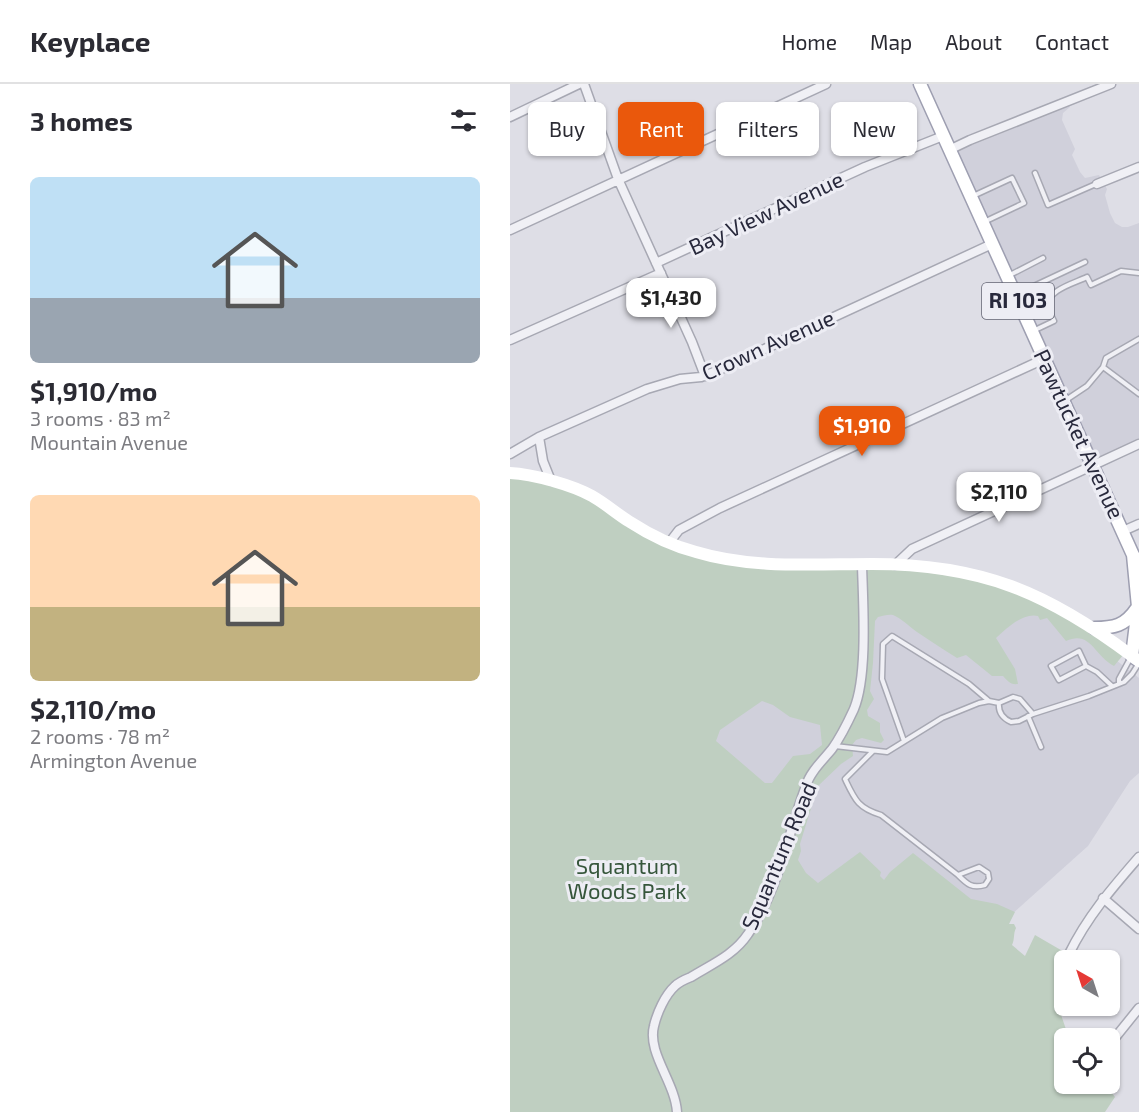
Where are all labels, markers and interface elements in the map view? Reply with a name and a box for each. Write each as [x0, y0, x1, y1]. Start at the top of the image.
text: Keyplace [30, 24, 151, 58]
text: Home [781, 29, 837, 54]
text: Map [870, 29, 912, 54]
text: About [945, 29, 1002, 54]
text: Contact [1035, 29, 1109, 54]
chip: Buy [528, 102, 606, 156]
chip: Rent [618, 102, 704, 156]
chip: Filters [716, 102, 819, 156]
chip: New [831, 102, 917, 156]
icon: filters [447, 104, 480, 137]
text: 3 homes [30, 105, 133, 136]
street label: Bay View Avenue [684, 165, 847, 259]
icon: home [201, 216, 309, 324]
pin: $1,430 [622, 278, 720, 329]
road number: RI 103 [982, 283, 1054, 319]
text: $1,430 [640, 285, 702, 309]
street label: Crown Avenue [697, 303, 838, 385]
street label: Pawtucket Avenue [1029, 345, 1131, 522]
text: $1,910/mo [30, 375, 157, 406]
text: 3 rooms · 83 m² [30, 406, 171, 430]
pin: $1,910 [813, 406, 911, 457]
text: $1,910 [833, 413, 891, 437]
text: Mountain Avenue [30, 430, 188, 454]
pin: $2,110 [950, 472, 1048, 523]
text: $2,110 [970, 479, 1028, 503]
icon: home [201, 534, 309, 642]
text: $2,110/mo [30, 693, 156, 724]
text: 2 rooms · 78 m² [30, 724, 170, 748]
text: Armington Avenue [30, 748, 197, 772]
street label: Squantum Road [735, 778, 821, 933]
park label: Squantum Woods Park [567, 852, 687, 903]
north arrow [1054, 950, 1120, 1016]
map controls [1054, 950, 1120, 1094]
button: locate [1054, 1028, 1120, 1094]

